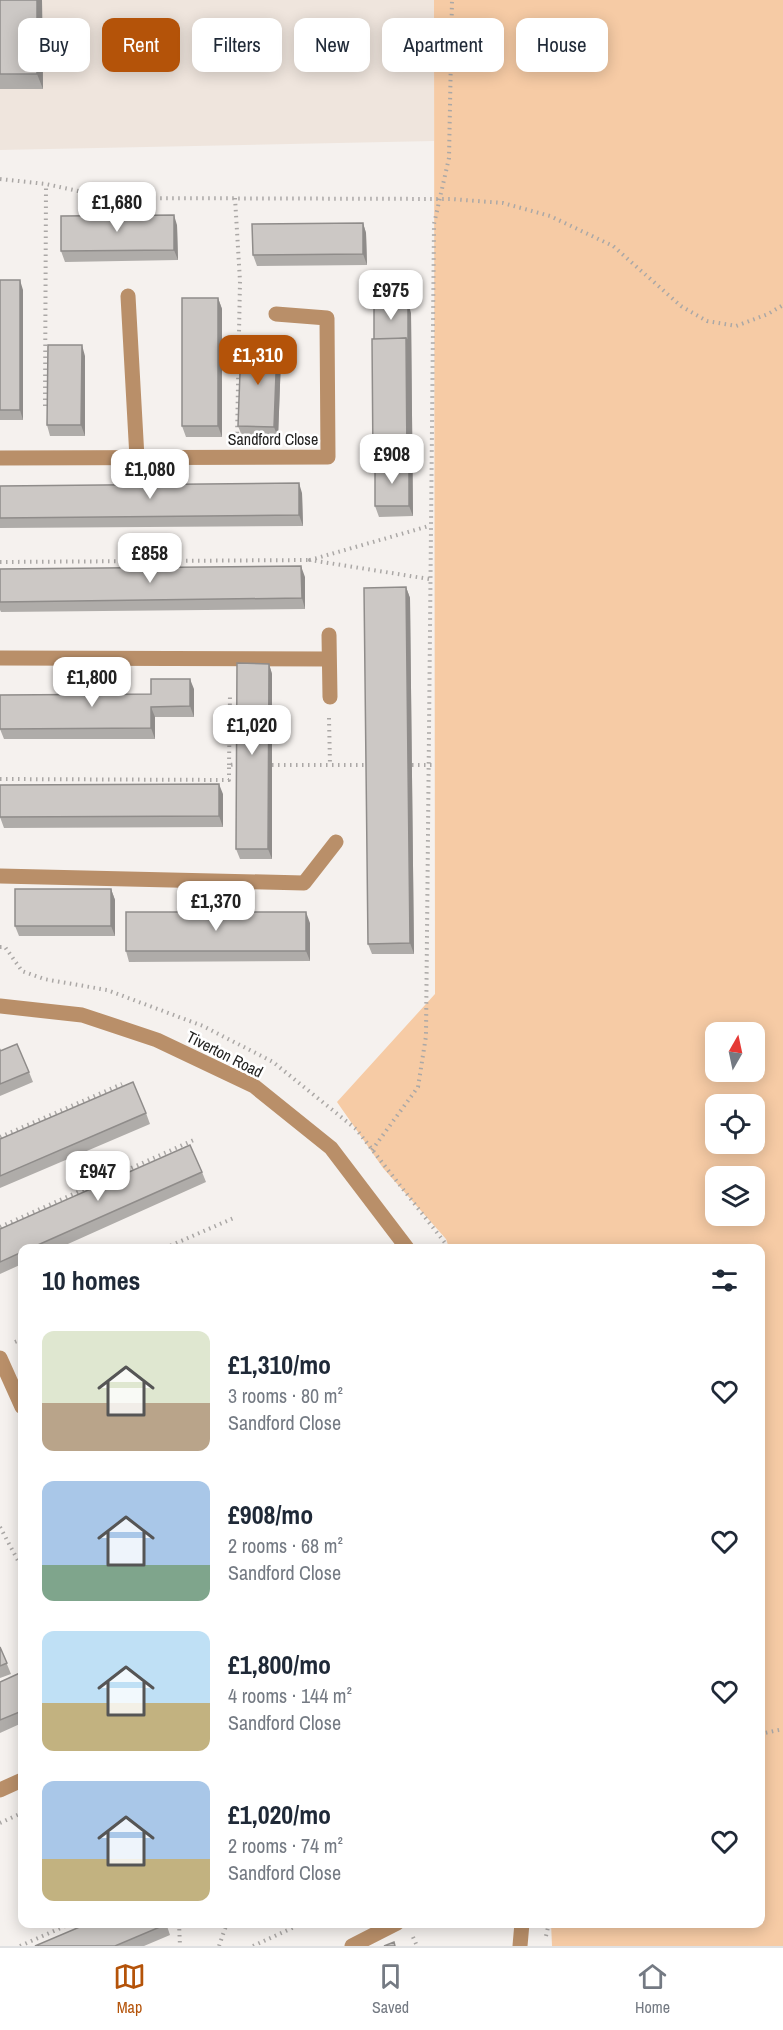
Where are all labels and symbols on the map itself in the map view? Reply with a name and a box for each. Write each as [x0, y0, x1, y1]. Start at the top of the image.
pin: £1,680 [68, 182, 166, 233]
pin: £975 [355, 270, 427, 321]
pin: £1,310 [209, 335, 307, 386]
street label: Sandford Close [228, 428, 318, 450]
pin: £908 [356, 434, 428, 485]
pin: £1,080 [101, 449, 199, 500]
pin: £858 [114, 533, 186, 584]
pin: £1,800 [43, 657, 141, 708]
pin: £1,020 [203, 705, 301, 756]
pin: £1,370 [167, 881, 265, 932]
north arrow [705, 1022, 765, 1082]
street label: Tiverton Road [183, 1025, 267, 1083]
pin: £947 [62, 1151, 134, 1202]

